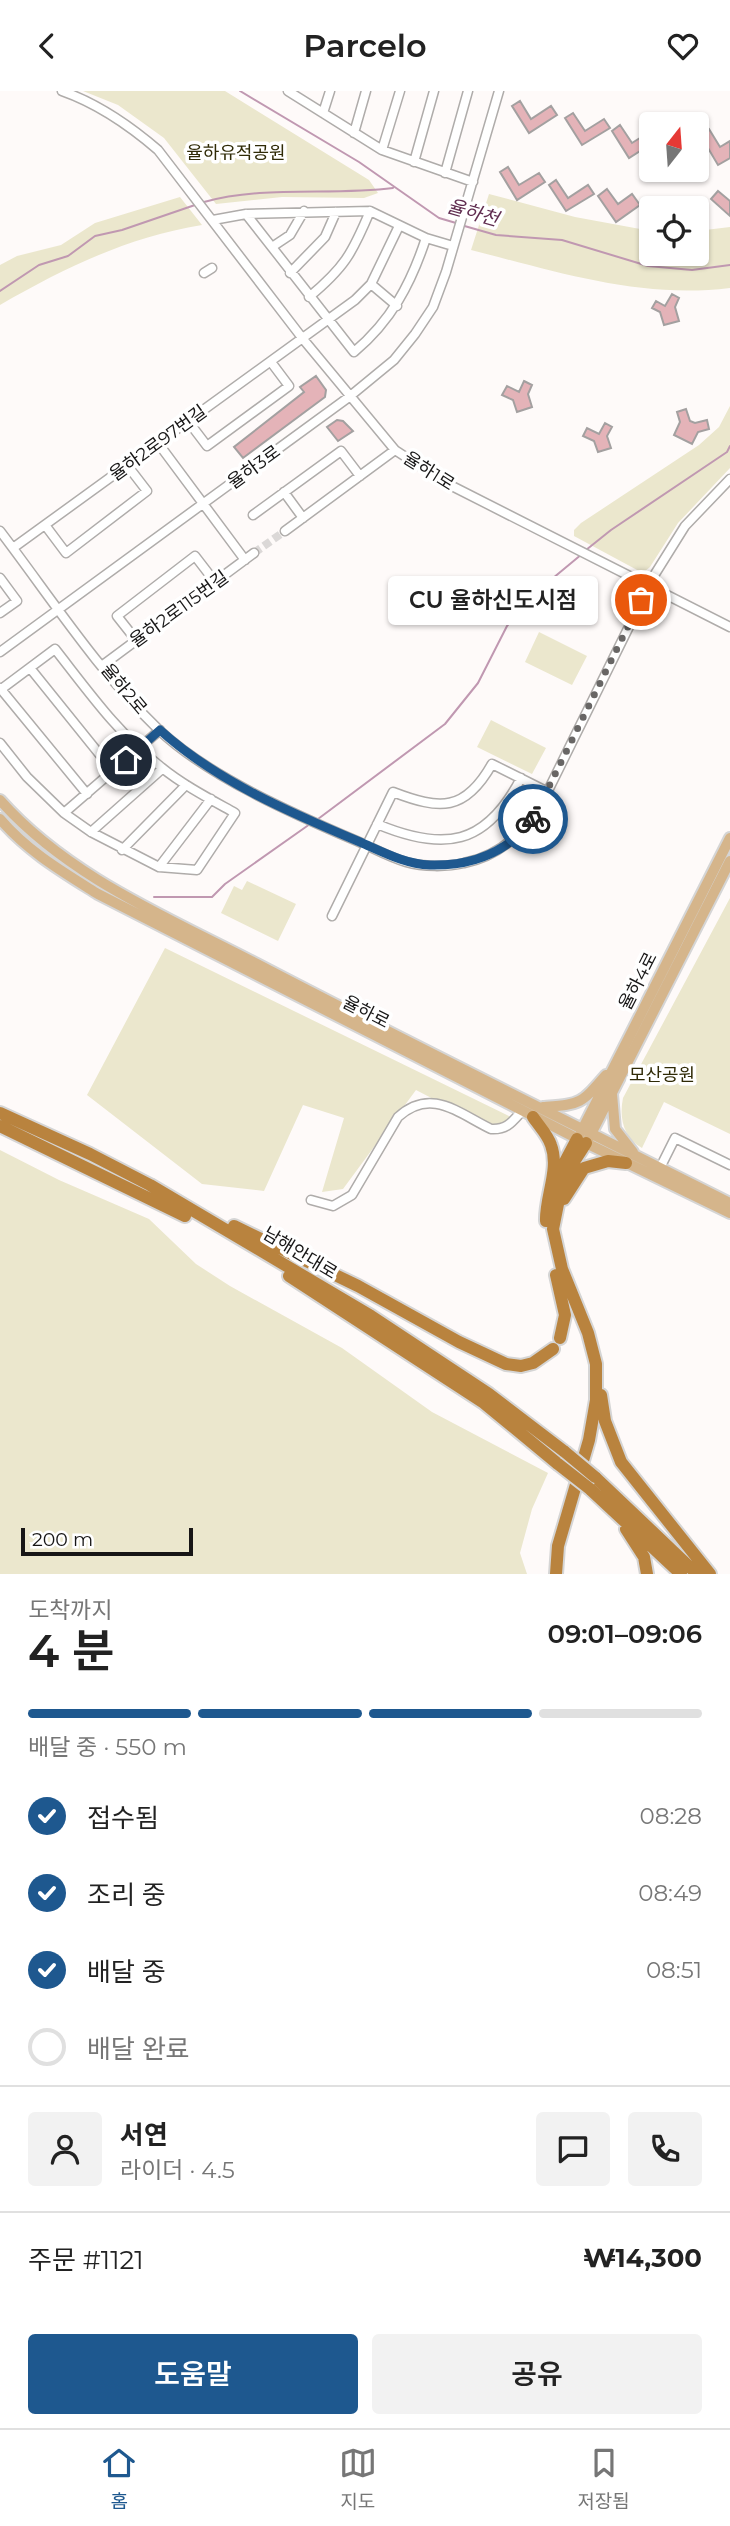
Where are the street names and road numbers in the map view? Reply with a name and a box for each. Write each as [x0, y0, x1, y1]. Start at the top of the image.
street label: 율하2로97번길 [105, 400, 211, 486]
street label: 율하3로 [223, 441, 285, 493]
street label: 율하1로 [399, 447, 459, 495]
street label: 율하2로115번길 [126, 566, 232, 652]
street label: 율하2로 [96, 659, 152, 719]
street label: 율하4로 [614, 949, 662, 1013]
street label: 율하로 [339, 991, 393, 1033]
street label: 남해안대로 [259, 1222, 341, 1284]

